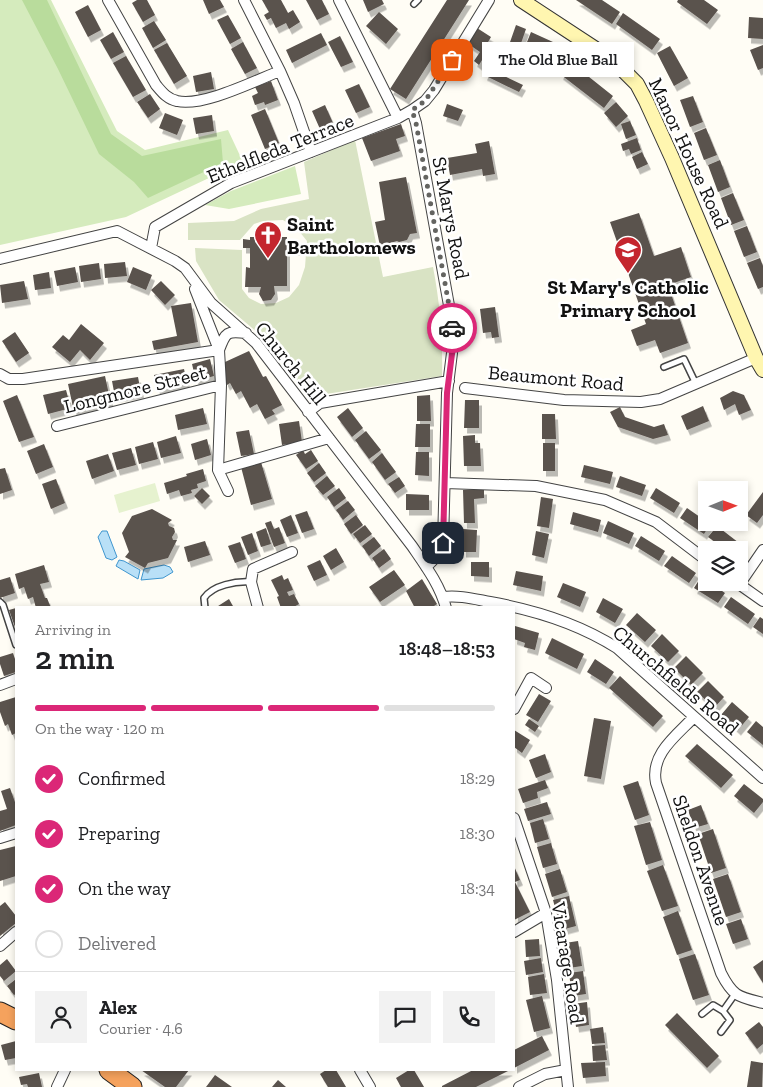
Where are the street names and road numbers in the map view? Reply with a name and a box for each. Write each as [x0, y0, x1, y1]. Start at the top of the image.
street label: Manor House Road [644, 74, 734, 232]
street label: Ethelfleda Terrace [203, 108, 357, 188]
street label: St Marys Road [427, 155, 475, 281]
street label: Church Hill [250, 317, 332, 409]
street label: Longmore Street [61, 360, 209, 418]
street label: Beaumont Road [487, 360, 625, 396]
street label: Churchfields Road [608, 620, 744, 740]
street label: Sheldon Avenue [667, 792, 735, 928]
street label: Vicarage Road [546, 899, 589, 1026]

